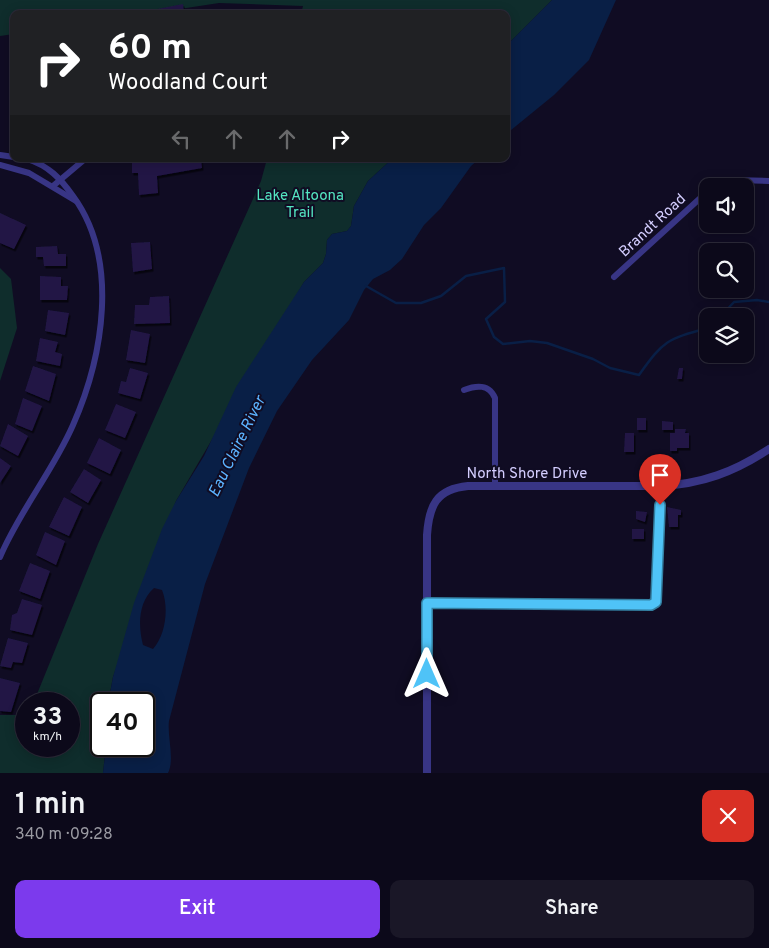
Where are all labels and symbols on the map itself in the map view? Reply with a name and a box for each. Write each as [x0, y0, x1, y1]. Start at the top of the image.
park label: Lake Altoona Trail [256, 187, 344, 223]
street label: Brandt Road [616, 190, 690, 262]
water label: Eau Claire River [205, 391, 272, 501]
pin [639, 454, 681, 505]
street label: North Shore Drive [467, 465, 587, 484]
position arrow [400, 647, 452, 699]
speed limit sign: 40 [90, 692, 155, 757]

